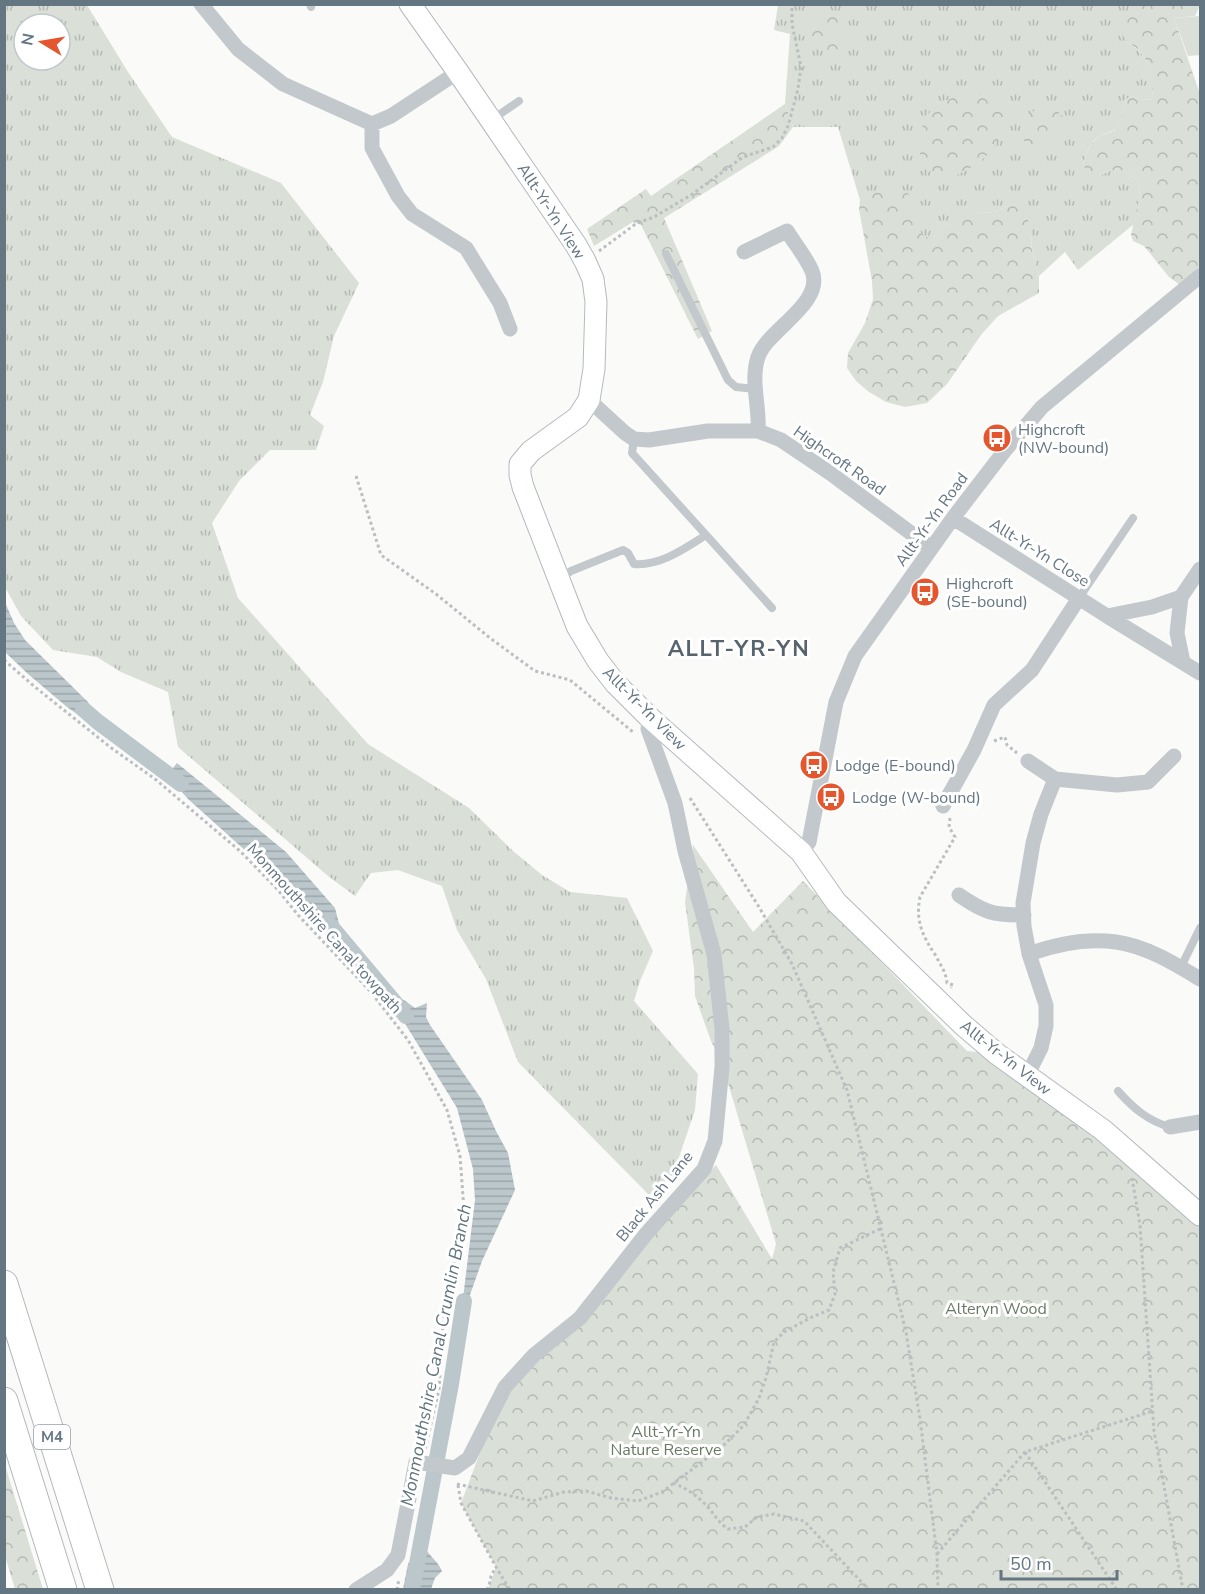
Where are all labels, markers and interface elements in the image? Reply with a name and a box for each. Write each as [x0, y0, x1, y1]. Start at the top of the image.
north arrow [12, 12, 72, 72]
text: N [16, 31, 40, 47]
street label: Allt-Yr-Yn View [512, 159, 591, 264]
place label: Highcroft (NW-bound) [1018, 419, 1109, 459]
street label: Highcroft Road [789, 421, 890, 501]
bus stop icon: Highcroft (NW-bound) [981, 422, 1013, 454]
street label: Allt-Yr-Yn Road [890, 468, 973, 571]
street label: Allt-Yr-Yn Close [985, 513, 1094, 592]
place label: Highcroft (SE-bound) [946, 573, 1028, 613]
bus stop icon: Highcroft (SE-bound) [909, 576, 941, 608]
district label: ALLT-YR-YN [668, 634, 810, 664]
street label: Allt-Yr-Yn View [598, 662, 691, 756]
bus stop icon: Lodge (E-bound) [798, 749, 830, 781]
place label: Lodge (E-bound) [835, 755, 956, 777]
bus stop icon: Lodge (W-bound) [815, 781, 847, 813]
place label: Lodge (W-bound) [852, 787, 981, 809]
street label: Monmouthshire Canal towpath [242, 839, 407, 1019]
street label: Allt-Yr-Yn View [955, 1015, 1056, 1101]
street label: Black Ash Lane [611, 1147, 698, 1247]
water label: Monmouthshire Canal Crumlin Branch [395, 1202, 477, 1508]
park label: Alteryn Wood [945, 1298, 1047, 1320]
park label: Allt-Yr-Yn Nature Reserve [610, 1421, 722, 1461]
road number: M4 [34, 1425, 70, 1449]
scale bar [1001, 1543, 1116, 1581]
text: 50 m [1010, 1552, 1052, 1576]

